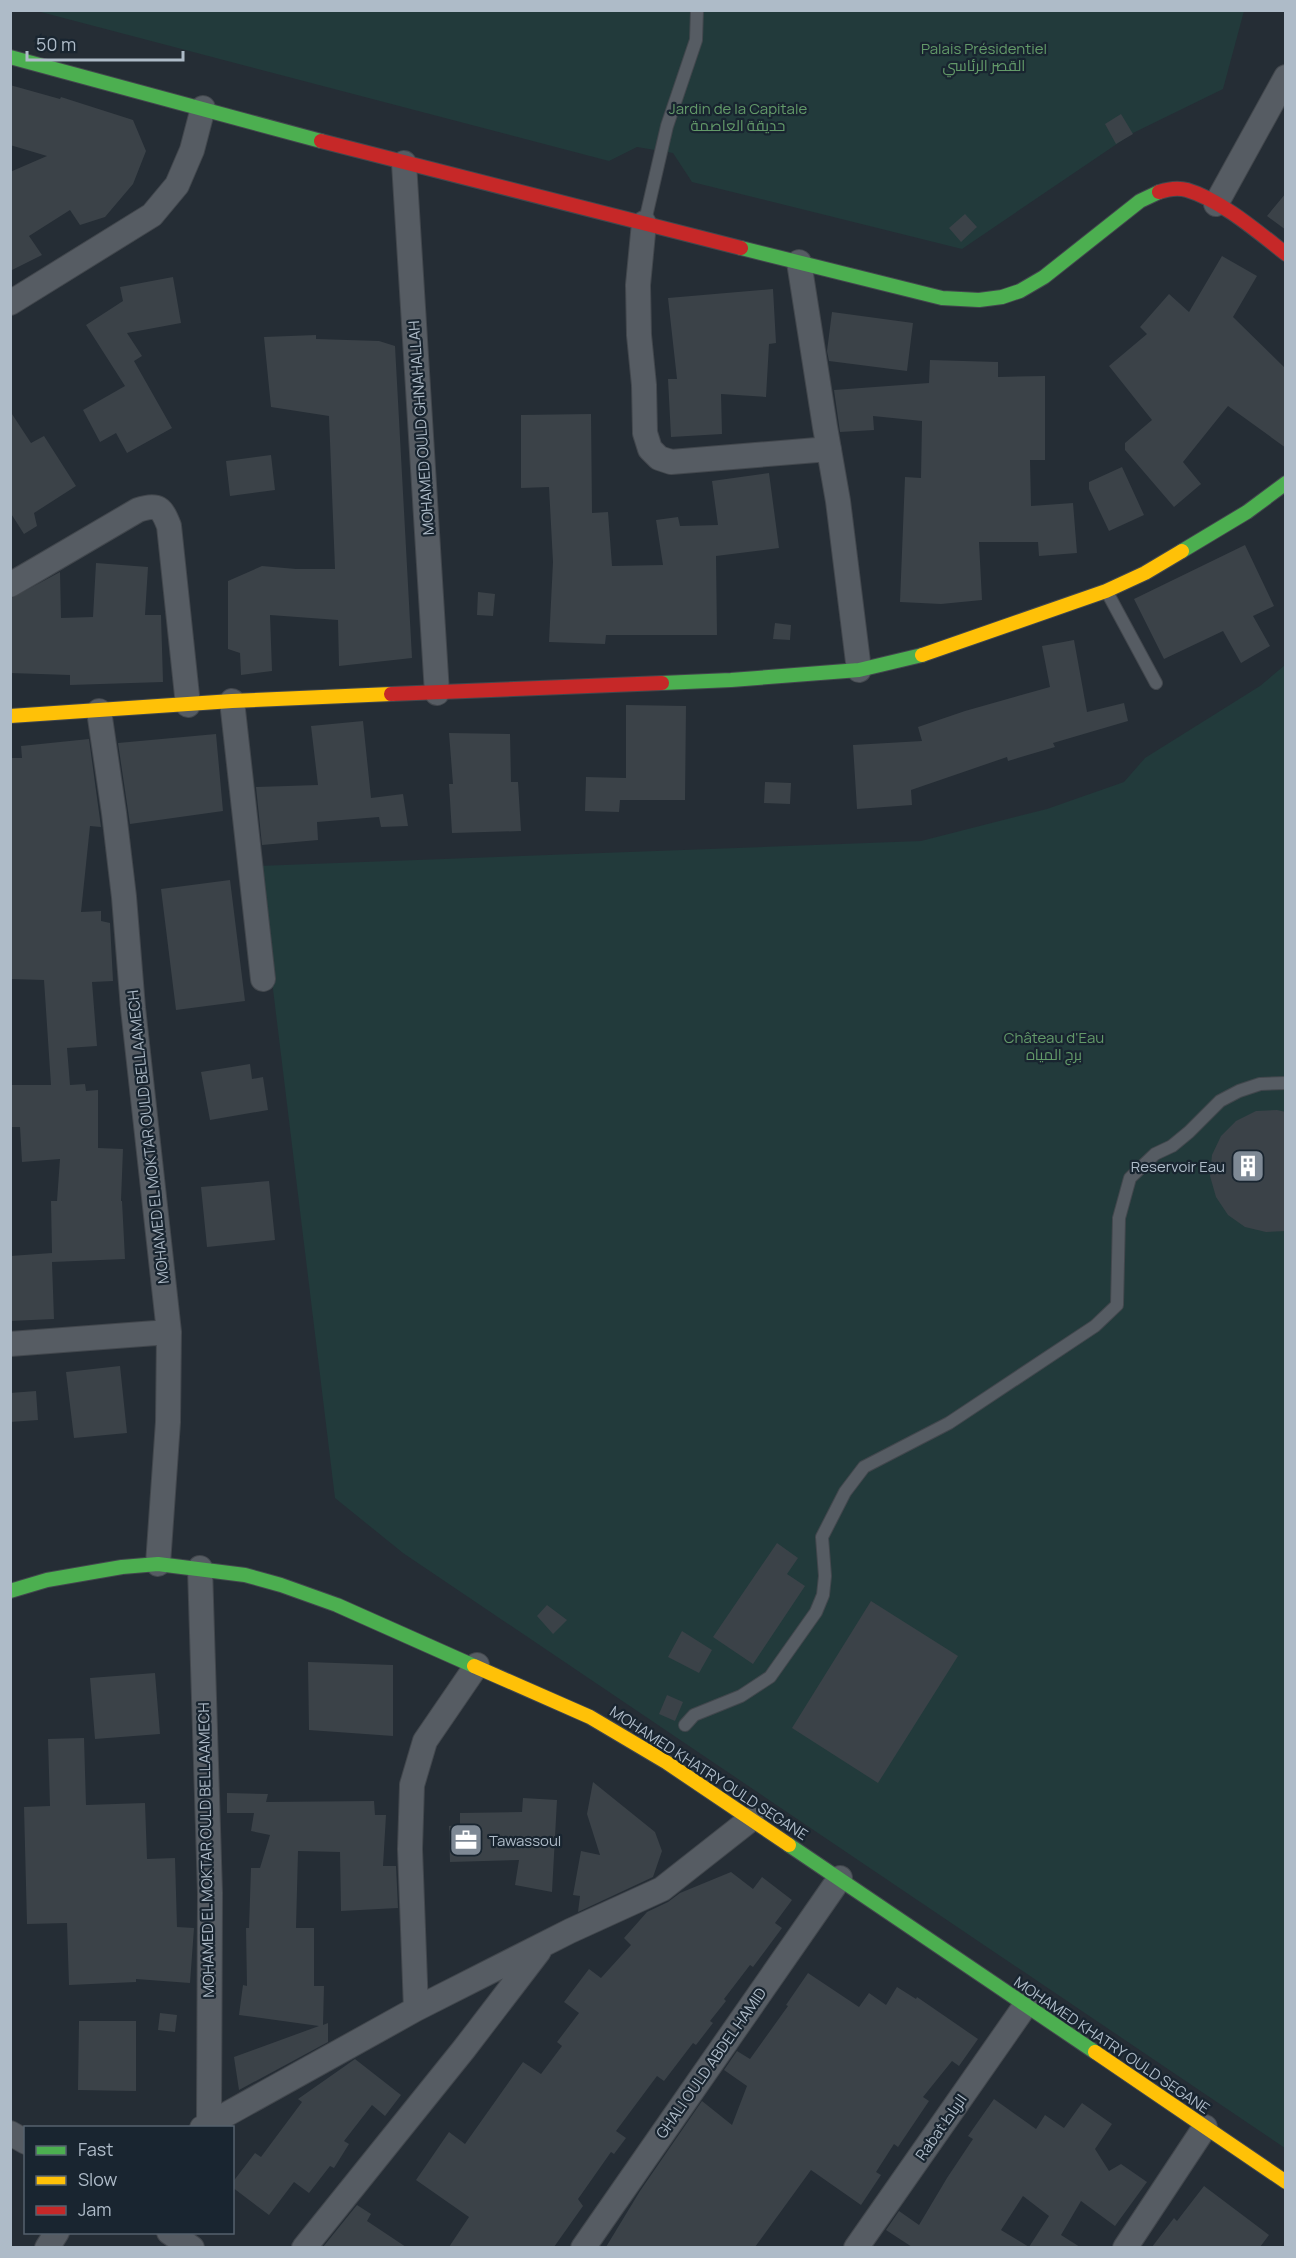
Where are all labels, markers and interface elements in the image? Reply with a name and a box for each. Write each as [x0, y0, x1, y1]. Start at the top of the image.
scale bar [27, 24, 183, 62]
text: 50 m [36, 32, 76, 56]
park label: Palais Présidentiel القصر الرئاسي [921, 38, 1047, 78]
park label: Jardin de la Capitale حديقة العاصمة [669, 98, 807, 136]
street label: MOHAMED OULD GHNAHALLAH [403, 320, 439, 536]
street label: MOHAMED EL MOKTAR OULD BELLAAMECH [122, 989, 174, 1285]
park label: Château d'Eau برج المياه [1004, 1027, 1104, 1066]
building icon: Reservoir Eau [1230, 1148, 1266, 1184]
place label: Reservoir Eau [1131, 1156, 1225, 1177]
street label: MOHAMED KHATRY OULD SEGANE [606, 1701, 812, 1845]
street label: MOHAMED EL MOKTAR OULD BELLAAMECH [193, 1702, 219, 1998]
office icon: Tawassoul [448, 1822, 484, 1858]
place label: Tawassoul [489, 1830, 561, 1851]
street label: MOHAMED KHATRY OULD SEGANE [1010, 1971, 1214, 2119]
street label: GHALI OULD ABDEL HAMID [651, 1983, 771, 2143]
street label: Rabat الرباط [910, 2090, 972, 2164]
legend [24, 2126, 234, 2234]
text: Fast [78, 2137, 113, 2161]
text: Slow [78, 2167, 118, 2191]
text: Jam [78, 2197, 112, 2221]

